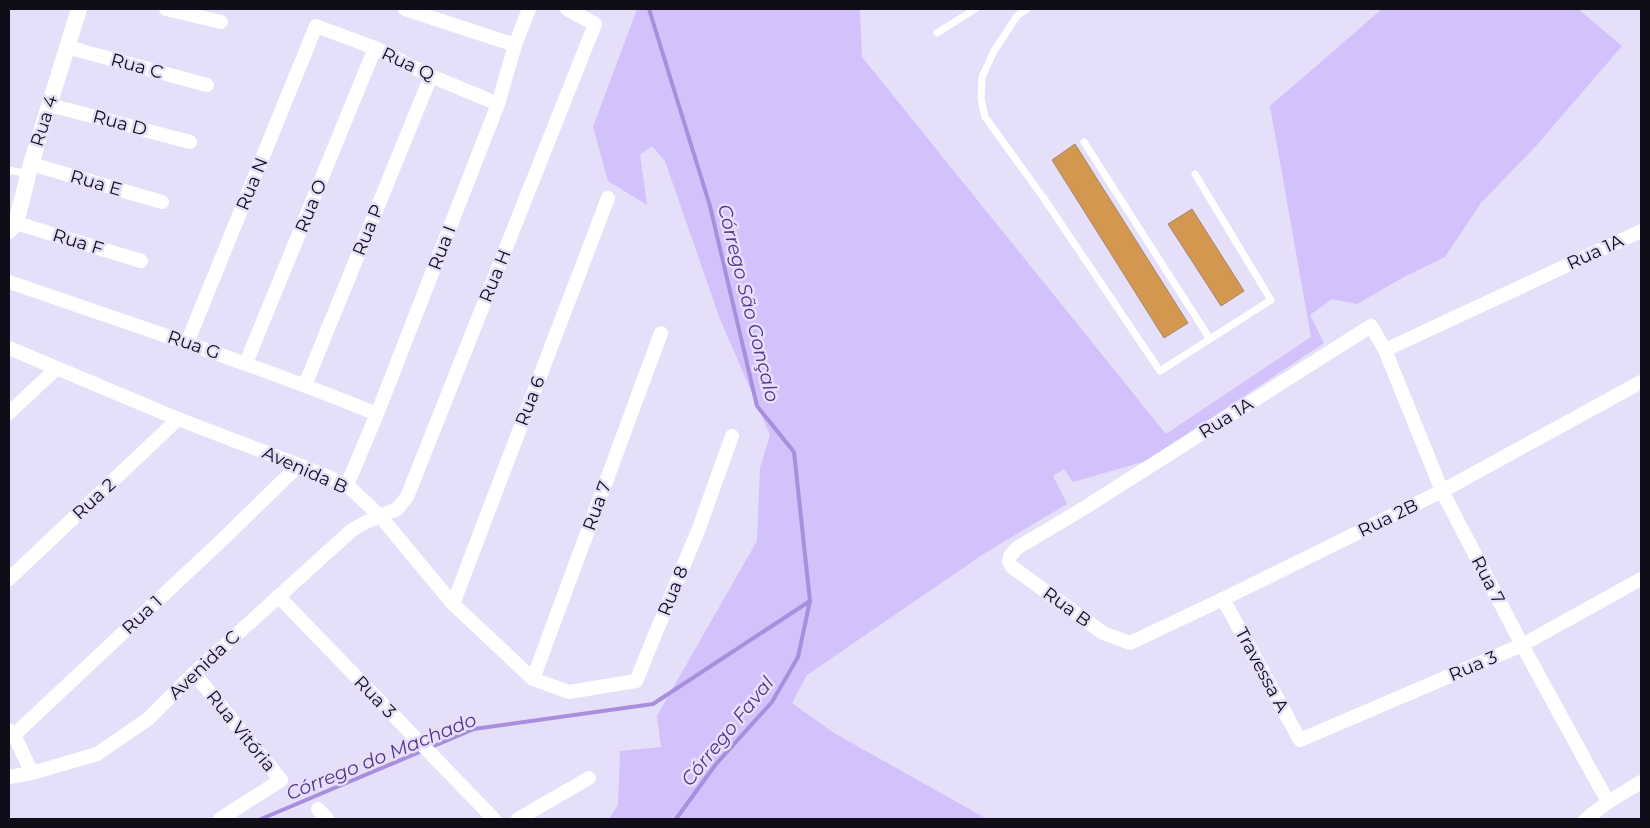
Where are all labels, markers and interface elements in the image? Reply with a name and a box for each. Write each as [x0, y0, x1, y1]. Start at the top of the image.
street label: Rua Q [378, 42, 438, 86]
street label: Rua C [108, 48, 166, 84]
street label: Rua 4 [26, 93, 62, 149]
street label: Rua D [90, 105, 150, 141]
street label: Rua N [231, 154, 273, 214]
street label: Rua E [68, 165, 124, 201]
street label: Rua O [290, 176, 332, 236]
street label: Rua P [348, 201, 388, 259]
water label: Córrego São Gonçalo [713, 202, 784, 404]
street label: Rua I [424, 223, 460, 273]
street label: Rua F [50, 224, 106, 260]
street label: Rua 1A [1563, 229, 1627, 275]
street label: Rua H [474, 246, 516, 306]
street label: Rua G [165, 326, 223, 364]
street label: Rua 6 [511, 373, 549, 429]
street label: Rua 1A [1195, 393, 1257, 443]
street label: Avenida B [259, 441, 351, 499]
street label: Rua 2 [68, 474, 120, 524]
street label: Rua 7 [578, 478, 616, 534]
street label: Rua 2B [1354, 494, 1422, 542]
street label: Rua 7 [1467, 552, 1509, 608]
street label: Rua 8 [653, 563, 693, 619]
street label: Rua B [1039, 582, 1095, 632]
street label: Rua 1 [117, 591, 167, 639]
street label: Travessa A [1230, 624, 1294, 716]
street label: Avenida C [164, 626, 244, 704]
street label: Rua 3 [1445, 646, 1501, 686]
street label: Rua 3 [350, 671, 400, 723]
water label: Córrego Faval [676, 671, 779, 791]
street label: Rua Vitória [202, 686, 280, 776]
water label: Córrego do Machado [283, 708, 480, 805]

